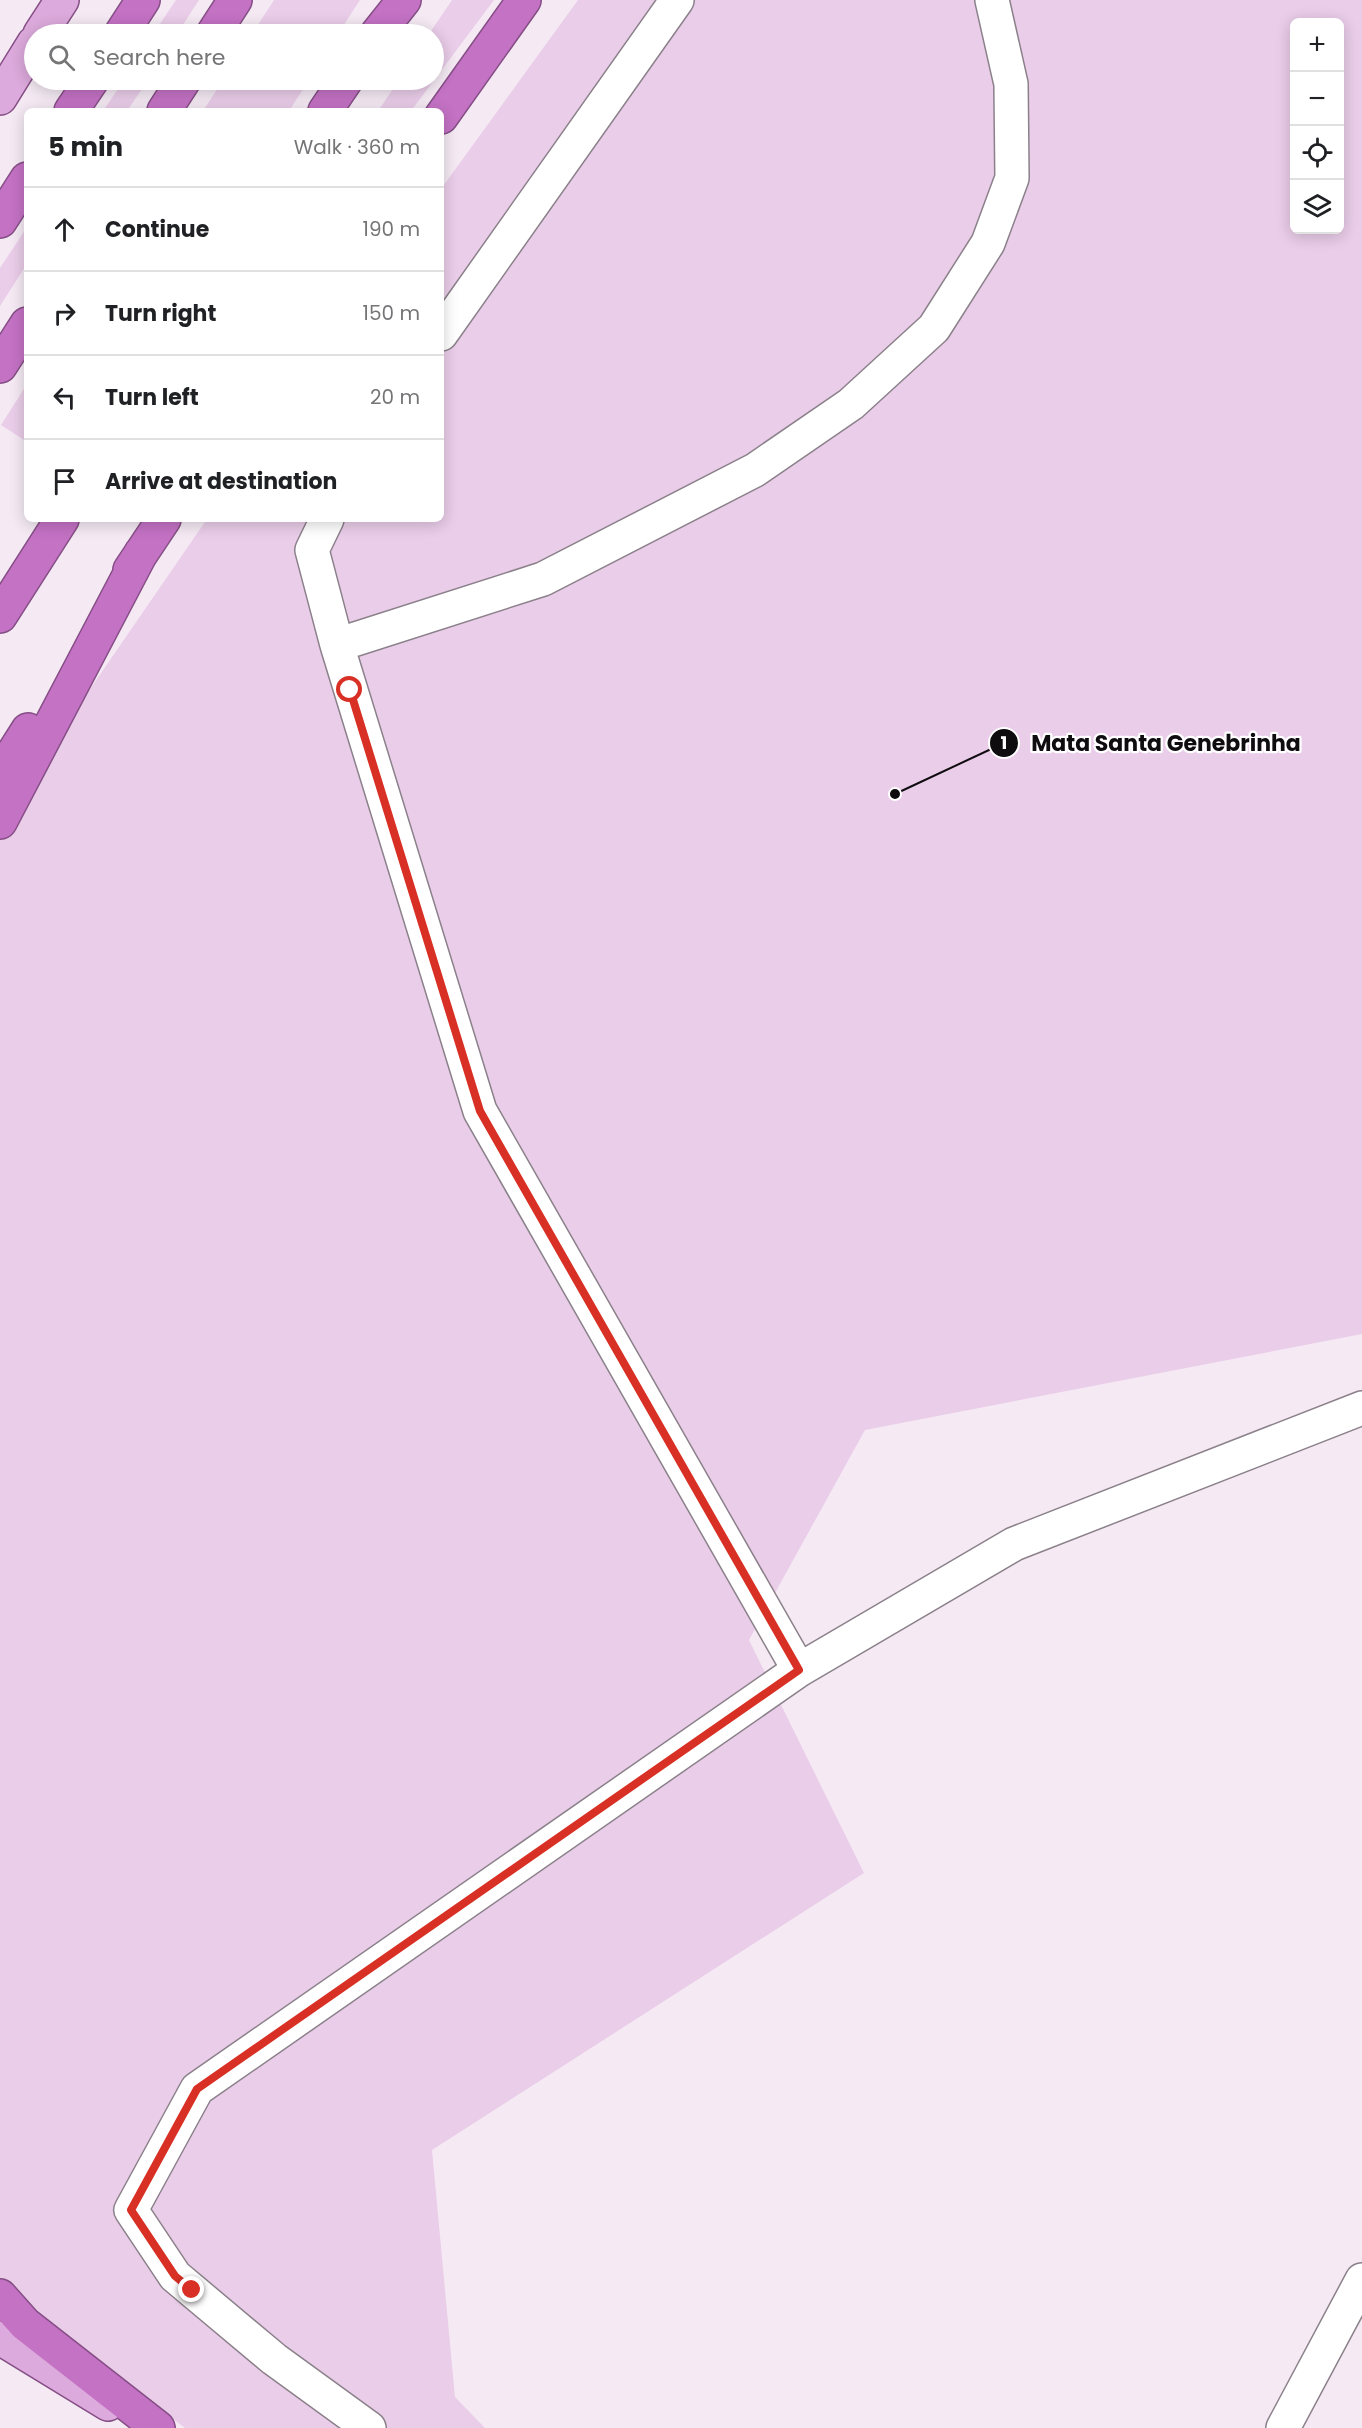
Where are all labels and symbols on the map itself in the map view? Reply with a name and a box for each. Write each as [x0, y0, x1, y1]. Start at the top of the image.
route start [336, 676, 362, 702]
callout: Mata Santa Genebrinha [989, 723, 1313, 763]
text: Mata Santa Genebrinha [1031, 728, 1301, 759]
text: 1 [1001, 730, 1007, 755]
route end [178, 2276, 204, 2302]

